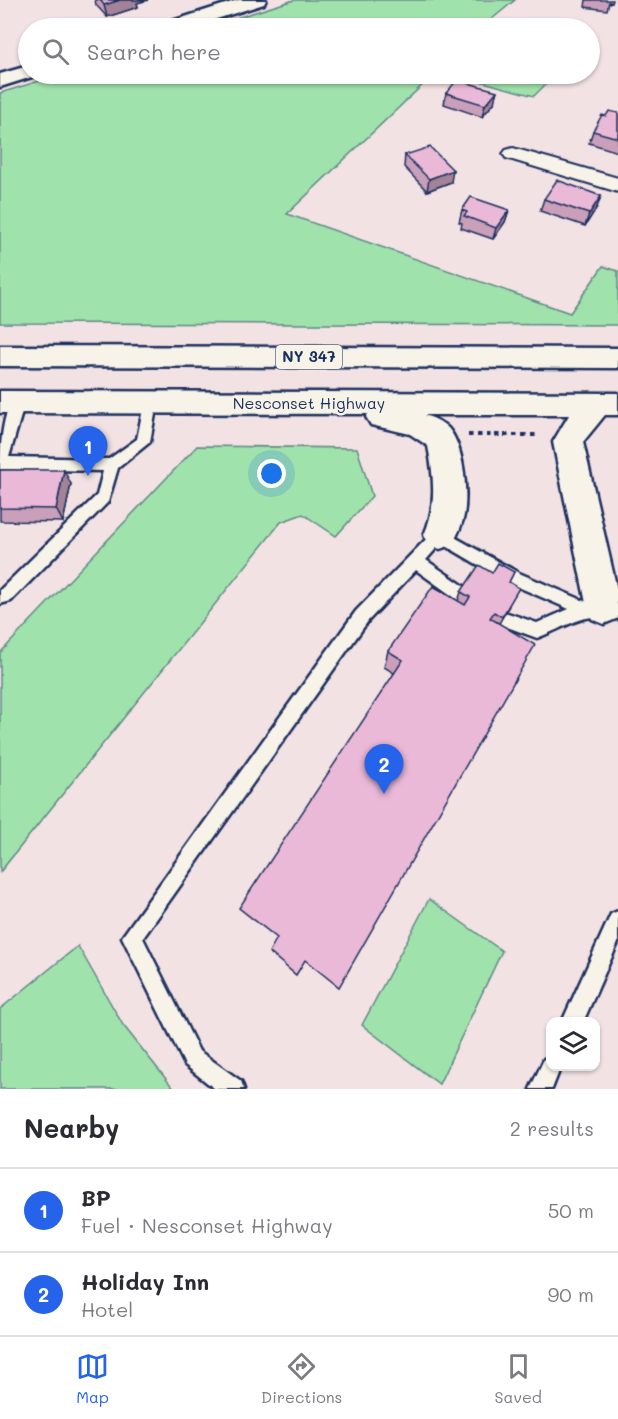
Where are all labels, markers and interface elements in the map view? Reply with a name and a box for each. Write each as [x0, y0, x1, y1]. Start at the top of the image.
search box [18, 18, 600, 84]
icon: search [39, 35, 72, 68]
text: Search here [87, 37, 221, 66]
road number: NY 347 [276, 345, 342, 369]
street label: Nesconset Highway [233, 392, 385, 413]
pin: 1 [68, 426, 107, 476]
your location [257, 459, 286, 488]
pin: 2 [364, 744, 404, 794]
map controls [546, 1017, 600, 1071]
button: layers [546, 1017, 600, 1071]
text: Nearby [24, 1111, 119, 1145]
text: 2 results [510, 1115, 594, 1141]
text: BP [81, 1183, 111, 1212]
text: 1 [39, 1197, 48, 1223]
text: 50 m [548, 1197, 594, 1223]
text: Fuel · Nesconset Highway [81, 1212, 333, 1238]
text: Holiday Inn [81, 1267, 209, 1296]
text: 2 [38, 1281, 49, 1307]
text: 90 m [548, 1281, 594, 1307]
text: Hotel [81, 1296, 133, 1322]
tab: Map [76, 1350, 109, 1407]
tab: Directions [261, 1350, 342, 1407]
tab: Saved [494, 1350, 542, 1407]

